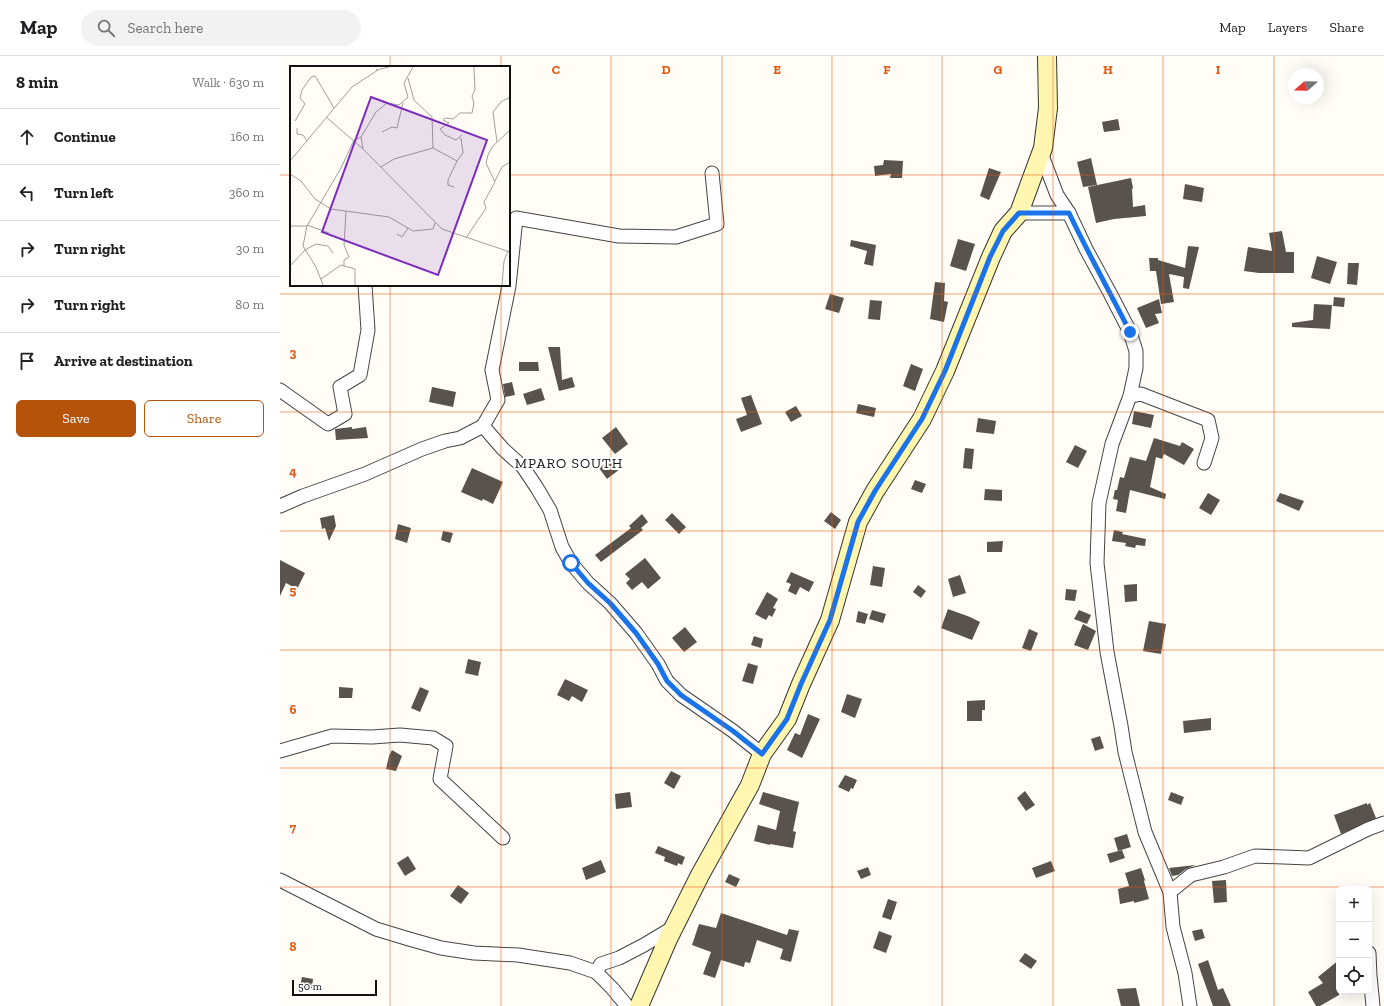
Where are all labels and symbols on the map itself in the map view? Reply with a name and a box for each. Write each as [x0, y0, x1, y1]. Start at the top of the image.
text: C [552, 62, 560, 77]
text: D [661, 62, 671, 77]
text: E [773, 62, 781, 77]
text: F [883, 62, 891, 77]
text: G [994, 62, 1003, 77]
text: H [1103, 62, 1113, 77]
text: I [1216, 62, 1221, 77]
inset map [290, 66, 510, 286]
north arrow [1288, 68, 1324, 104]
route end [1121, 323, 1139, 341]
text: 3 [290, 345, 297, 360]
district label: MPARO SOUTH [515, 455, 623, 472]
text: 4 [289, 464, 297, 479]
route start [562, 554, 580, 572]
text: 5 [290, 583, 297, 598]
text: 6 [290, 702, 297, 717]
text: 7 [290, 820, 297, 835]
text: 8 [289, 939, 297, 954]
scale bar [292, 978, 377, 997]

